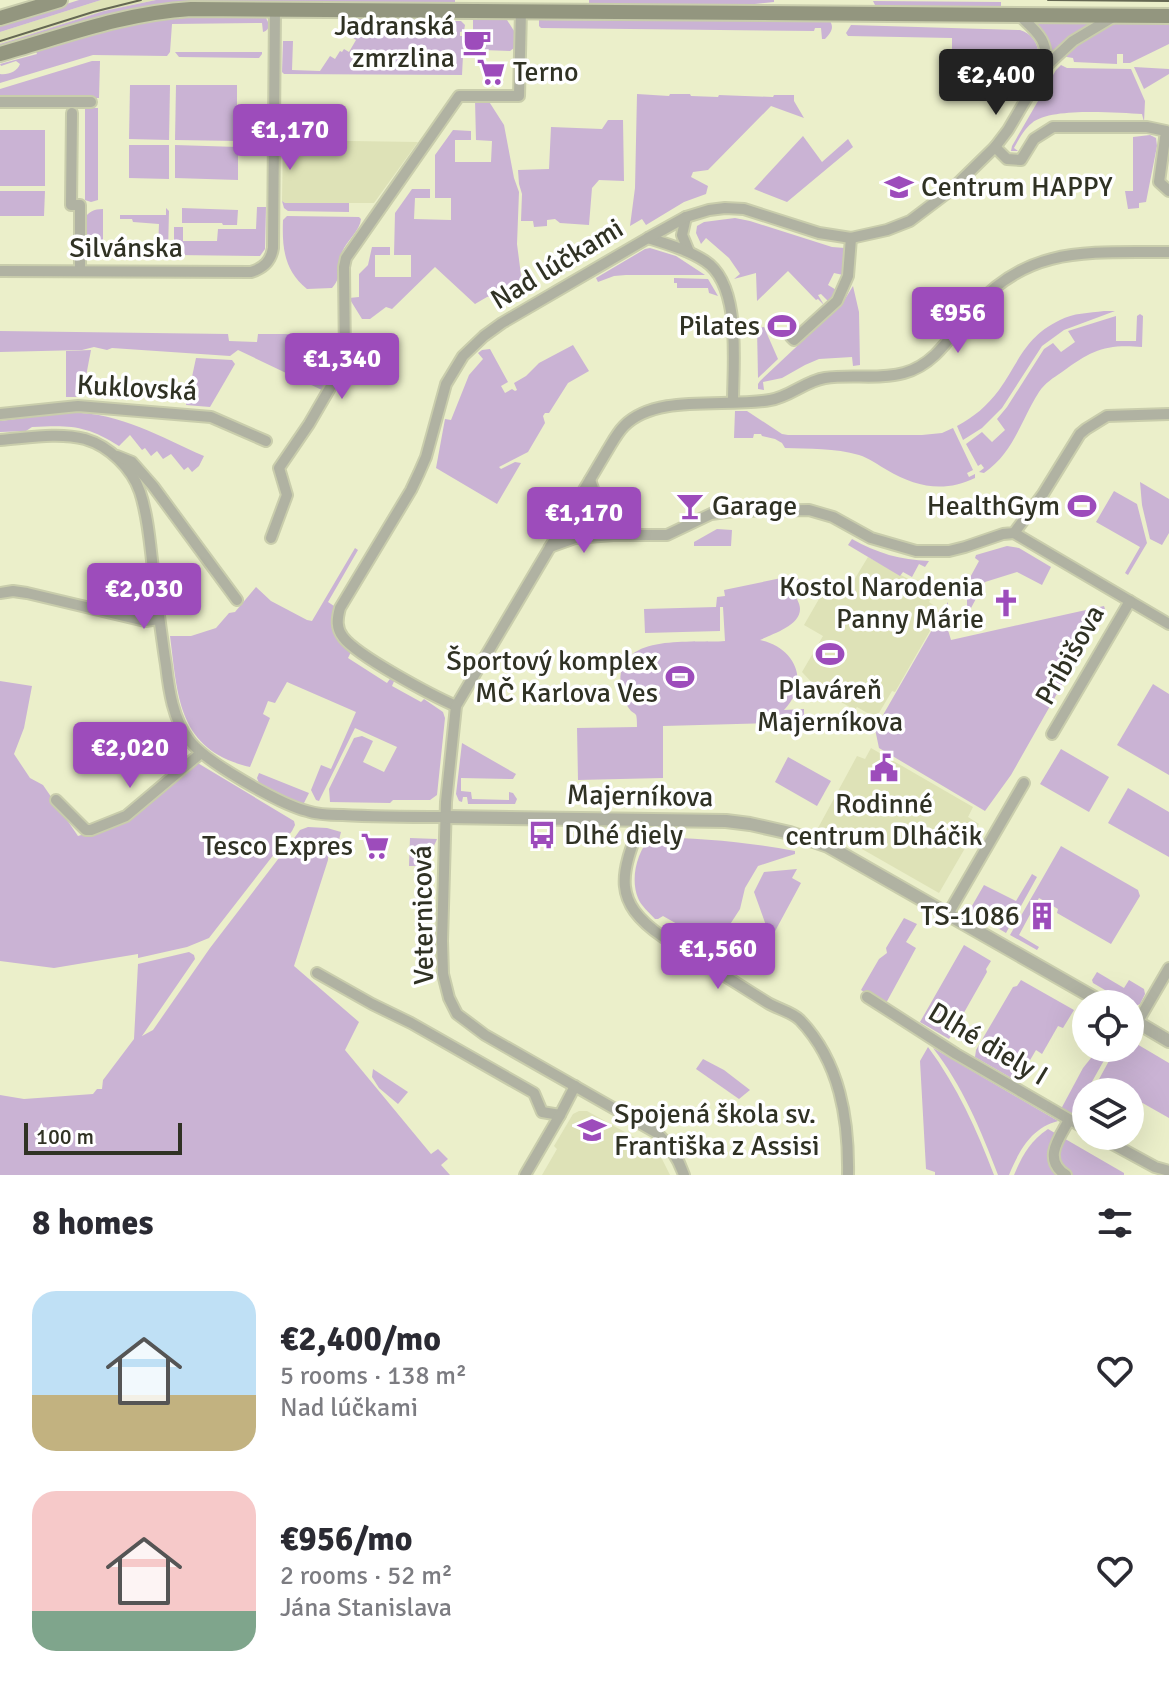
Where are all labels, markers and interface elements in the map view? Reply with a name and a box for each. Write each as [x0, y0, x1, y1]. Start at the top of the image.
place label: Jadranská zmrzlina [334, 9, 455, 75]
cafe icon: Jadranská zmrzlina [462, 27, 492, 57]
pin: €2,400 [931, 49, 1061, 117]
place label: Terno [513, 55, 579, 89]
supermarket icon: Terno [476, 57, 506, 87]
text: €2,400 [957, 59, 1035, 91]
pin: €1,170 [225, 104, 355, 172]
text: €1,170 [251, 114, 329, 146]
place label: Centrum HAPPY [921, 170, 1113, 204]
school or university icon: Centrum HAPPY [884, 172, 914, 202]
street label: Nad lúčkami [485, 211, 629, 317]
street label: Silvánska [69, 231, 183, 265]
pin: €956 [911, 287, 1005, 355]
text: €956 [930, 297, 986, 329]
place label: Pilates [679, 309, 760, 343]
sports icon: Pilates [767, 311, 797, 341]
pin: €1,340 [277, 333, 407, 401]
text: €1,340 [303, 343, 381, 375]
street label: Kuklovská [76, 368, 198, 408]
pin: €1,170 [519, 487, 649, 555]
place label: Garage [712, 489, 797, 523]
place label: HealthGym [927, 489, 1060, 523]
bar icon: Garage [675, 491, 705, 521]
sports icon: HealthGym [1067, 491, 1097, 521]
text: €1,170 [545, 497, 623, 529]
pin: €2,030 [79, 563, 209, 631]
place label: Kostol Narodenia Panny Márie [779, 570, 984, 636]
text: €2,030 [105, 573, 183, 605]
church icon: Kostol Narodenia Panny Márie [991, 588, 1021, 618]
street label: Pribišova [1028, 599, 1112, 711]
sports icon: Plaváreň Majerníkova [815, 639, 845, 669]
place label: Športový komplex MČ Karlova Ves [446, 644, 658, 710]
sports icon: Športový komplex MČ Karlova Ves [665, 662, 695, 692]
place label: Plaváreň Majerníkova [757, 673, 903, 739]
pin: €2,020 [65, 722, 195, 790]
text: €2,020 [91, 732, 169, 764]
public building icon: Rodinné centrum Dlháčik [869, 753, 899, 783]
street label: Majerníkova [566, 778, 714, 814]
place label: Rodinné centrum Dlháčik [785, 787, 983, 853]
place label: Dlhé diely [564, 818, 683, 852]
bus stop icon: Dlhé diely [527, 820, 557, 850]
place label: Tesco Expres [202, 829, 353, 863]
supermarket icon: Tesco Expres [360, 831, 390, 861]
street label: Veternicová [405, 845, 441, 985]
place label: TS-1086 [920, 899, 1020, 933]
building icon: TS-1086 [1027, 901, 1057, 931]
pin: €1,560 [653, 923, 783, 991]
text: €1,560 [679, 933, 757, 965]
map controls [1072, 990, 1144, 1150]
button: locate [1072, 990, 1144, 1062]
street label: Dlhé diely I [922, 995, 1054, 1093]
button: layers [1072, 1078, 1144, 1150]
place label: Spojená škola sv. Františka z Assisi [614, 1097, 820, 1163]
school or university icon: Spojená škola sv. Františka z Assisi [577, 1115, 607, 1145]
scale bar [24, 1119, 182, 1155]
text: 100 m [36, 1123, 94, 1150]
icon: filters [1093, 1201, 1137, 1245]
text: 8 homes [32, 1202, 153, 1244]
text: €2,400/mo [280, 1318, 441, 1360]
icon: home [96, 1323, 192, 1419]
icon: heart [1093, 1349, 1137, 1393]
text: 5 rooms · 138 m² [280, 1360, 467, 1392]
text: Nad lúčkami [280, 1392, 418, 1424]
text: €956/mo [280, 1518, 413, 1560]
icon: home [96, 1523, 192, 1619]
icon: heart [1093, 1549, 1137, 1593]
text: 2 rooms · 52 m² [280, 1560, 453, 1592]
text: Jána Stanislava [280, 1592, 452, 1624]

